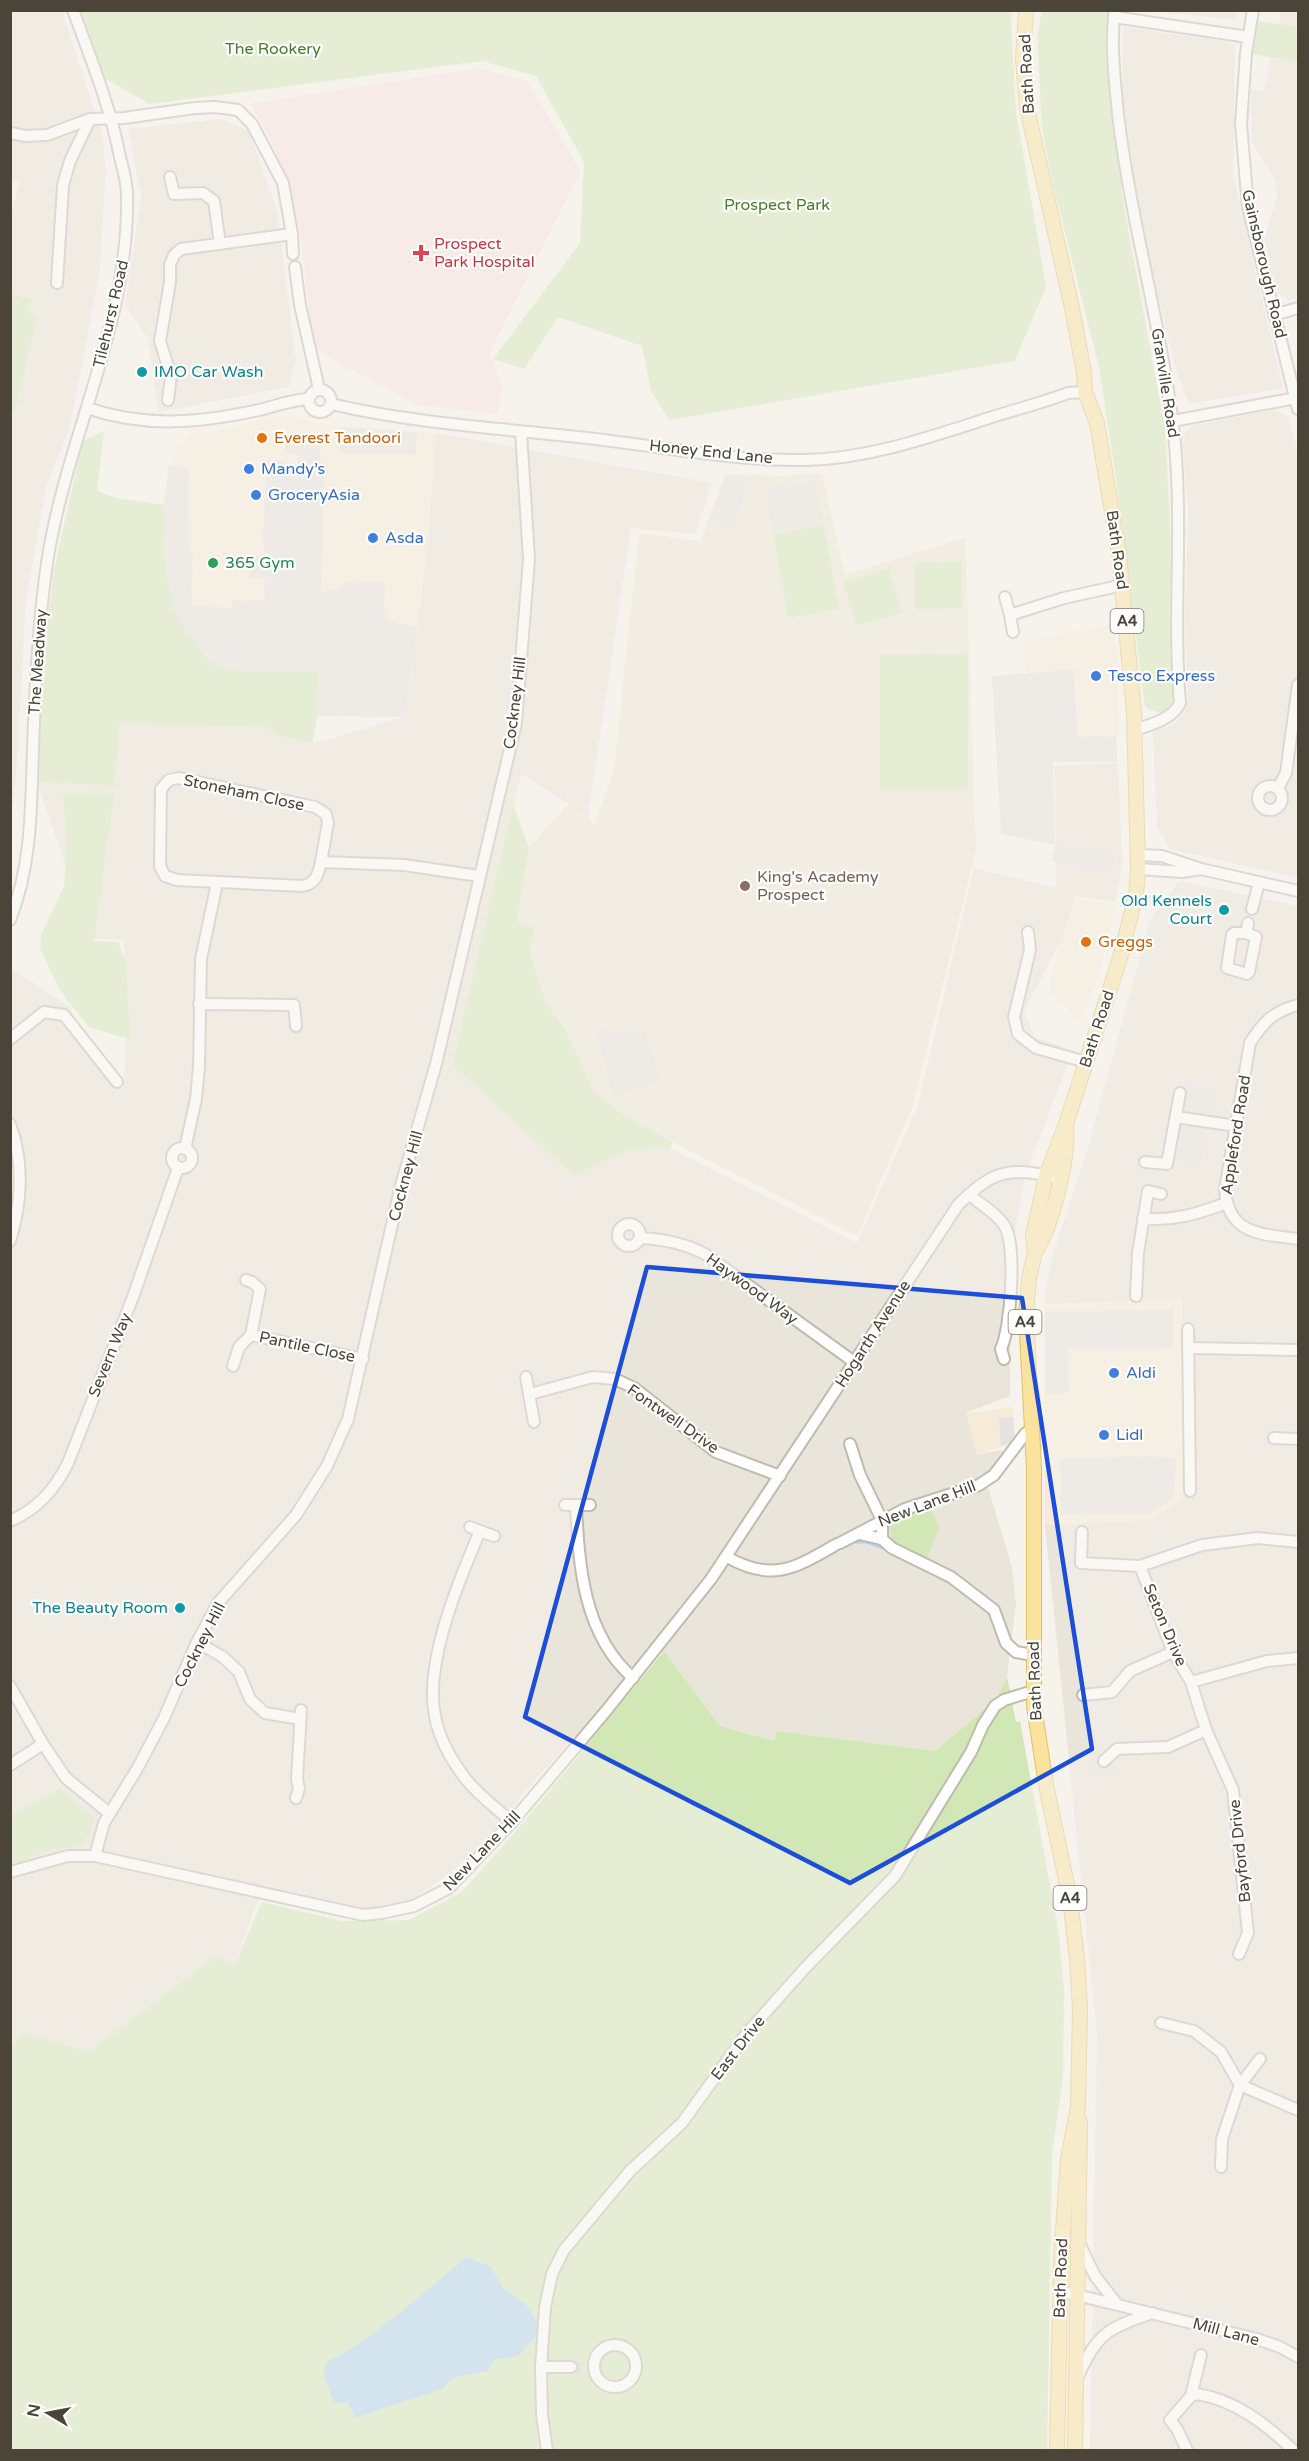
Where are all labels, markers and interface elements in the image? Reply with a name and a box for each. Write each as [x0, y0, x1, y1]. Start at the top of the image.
street label: Bath Road [1015, 33, 1039, 115]
park label: The Rookery [225, 39, 321, 59]
street label: Gainsborough Road [1237, 188, 1291, 340]
park label: Prospect Park [724, 195, 830, 215]
place label: Prospect Park Hospital [434, 234, 535, 272]
marker: Prospect Park Hospital [412, 244, 430, 262]
street label: Tilehurst Road [89, 258, 133, 370]
street label: Granville Road [1146, 327, 1184, 439]
place label: IMO Car Wash [154, 362, 264, 382]
marker: IMO Car Wash [135, 365, 149, 379]
place label: Everest Tandoori [274, 428, 401, 448]
marker: Everest Tandoori [255, 431, 269, 445]
street label: Honey End Lane [648, 436, 774, 468]
place label: Mandy’s [261, 459, 325, 479]
marker: Mandy’s [242, 462, 256, 476]
place label: GroceryAsia [268, 485, 360, 505]
marker: GroceryAsia [249, 488, 263, 502]
street label: Bath Road [1102, 509, 1132, 591]
place label: Asda [385, 528, 424, 548]
marker: Asda [366, 531, 380, 545]
place label: 365 Gym [225, 553, 295, 573]
marker: 365 Gym [206, 556, 220, 570]
street label: The Meadway [24, 608, 52, 716]
road number: A4 [1110, 609, 1144, 633]
street label: Cockney Hill [499, 656, 531, 750]
place label: Tesco Express [1108, 666, 1215, 686]
marker: Tesco Express [1089, 669, 1103, 683]
street label: Stoneham Close [182, 770, 306, 816]
place label: King's Academy Prospect [757, 867, 879, 905]
marker: King's Academy Prospect [738, 879, 752, 893]
place label: Old Kennels Court [1121, 891, 1212, 929]
marker: Old Kennels Court [1217, 903, 1231, 917]
place label: Greggs [1098, 932, 1153, 952]
marker: Greggs [1079, 935, 1093, 949]
street label: Bath Road [1075, 988, 1119, 1070]
street label: Appleford Road [1217, 1074, 1255, 1196]
street label: Cockney Hill [384, 1128, 428, 1224]
street label: Haywood Way [702, 1249, 802, 1329]
street label: Hogarth Avenue [831, 1277, 915, 1391]
street label: Severn Way [84, 1309, 136, 1400]
road number: A4 [1008, 1310, 1042, 1334]
street label: Pantile Close [257, 1327, 357, 1367]
place label: Aldi [1126, 1363, 1156, 1383]
marker: Aldi [1107, 1366, 1121, 1380]
street label: Fontwell Drive [623, 1380, 723, 1458]
place label: Lidl [1116, 1425, 1143, 1445]
marker: Lidl [1097, 1428, 1111, 1442]
street label: New Lane Hill [875, 1476, 979, 1532]
street label: Seton Drive [1139, 1581, 1191, 1669]
place label: The Beauty Room [32, 1598, 168, 1618]
street label: Cockney Hill [170, 1599, 230, 1691]
marker: The Beauty Room [173, 1601, 187, 1615]
street label: Bath Road [1024, 1641, 1046, 1721]
street label: Bayford Drive [1225, 1799, 1255, 1903]
street label: New Lane Hill [439, 1807, 525, 1895]
road number: A4 [1054, 1886, 1086, 1910]
street label: East Drive [707, 2012, 769, 2084]
street label: Bath Road [1050, 2238, 1072, 2318]
street label: Mill Lane [1190, 2313, 1262, 2351]
north arrow [18, 2383, 78, 2443]
text: N [23, 2403, 45, 2419]

